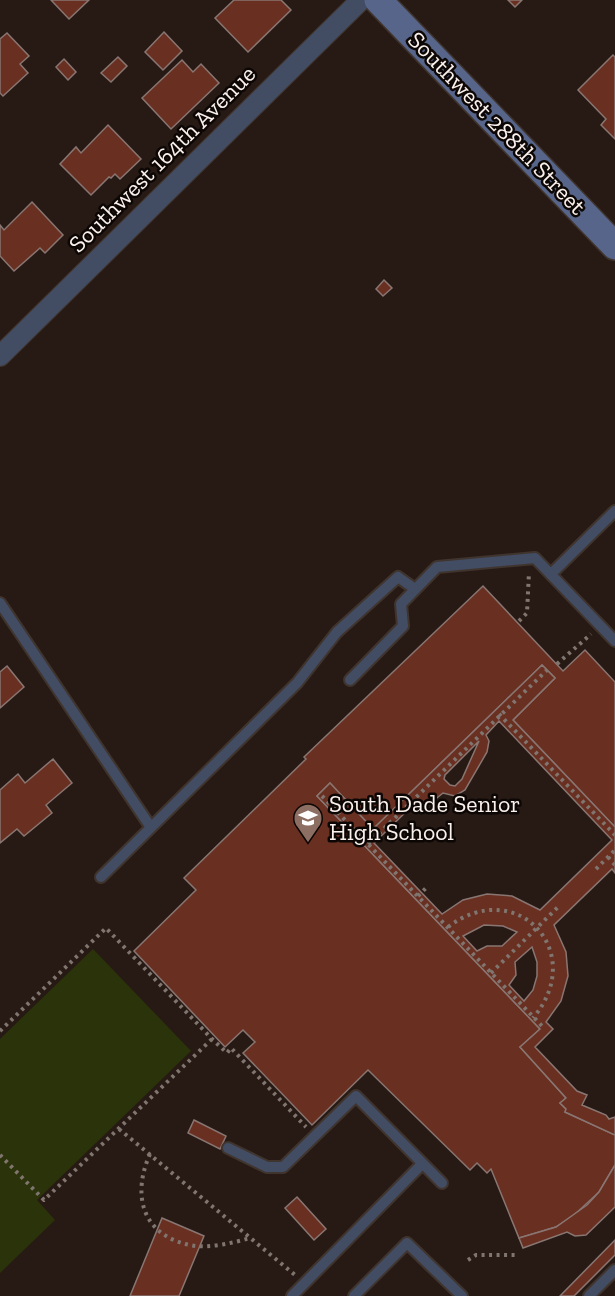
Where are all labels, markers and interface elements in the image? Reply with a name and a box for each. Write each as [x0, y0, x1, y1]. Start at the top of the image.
street label: Southwest 288th Street [402, 25, 592, 220]
street label: Southwest 164th Avenue [62, 59, 261, 258]
place label: South Dade Senior High School [329, 789, 520, 846]
school or university icon: South Dade Senior High School [292, 802, 324, 844]

